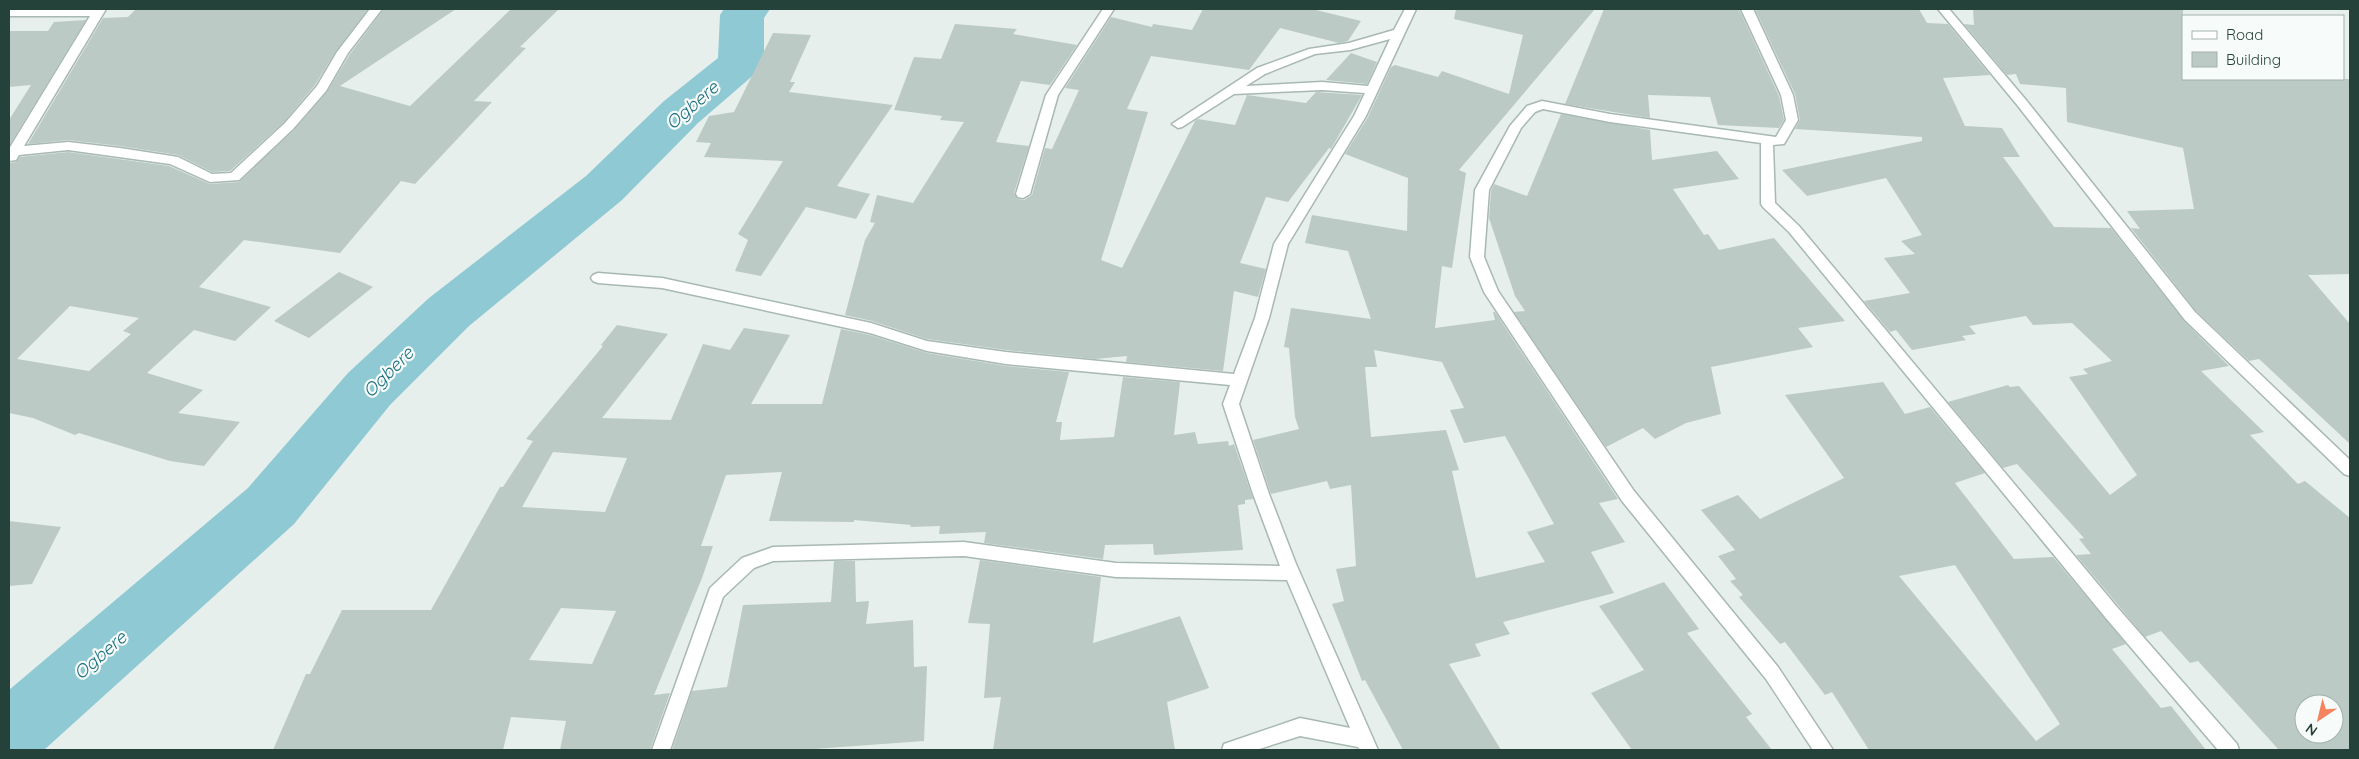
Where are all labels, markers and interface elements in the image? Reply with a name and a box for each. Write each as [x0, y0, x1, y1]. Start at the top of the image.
legend [2182, 15, 2344, 80]
text: Road [2226, 25, 2263, 44]
text: Building [2226, 50, 2281, 69]
water label: Ogbere [661, 75, 724, 134]
water label: Ogbere [358, 341, 419, 402]
water label: Ogbere [69, 625, 132, 684]
north arrow [2294, 694, 2344, 744]
text: N [2302, 719, 2321, 740]

